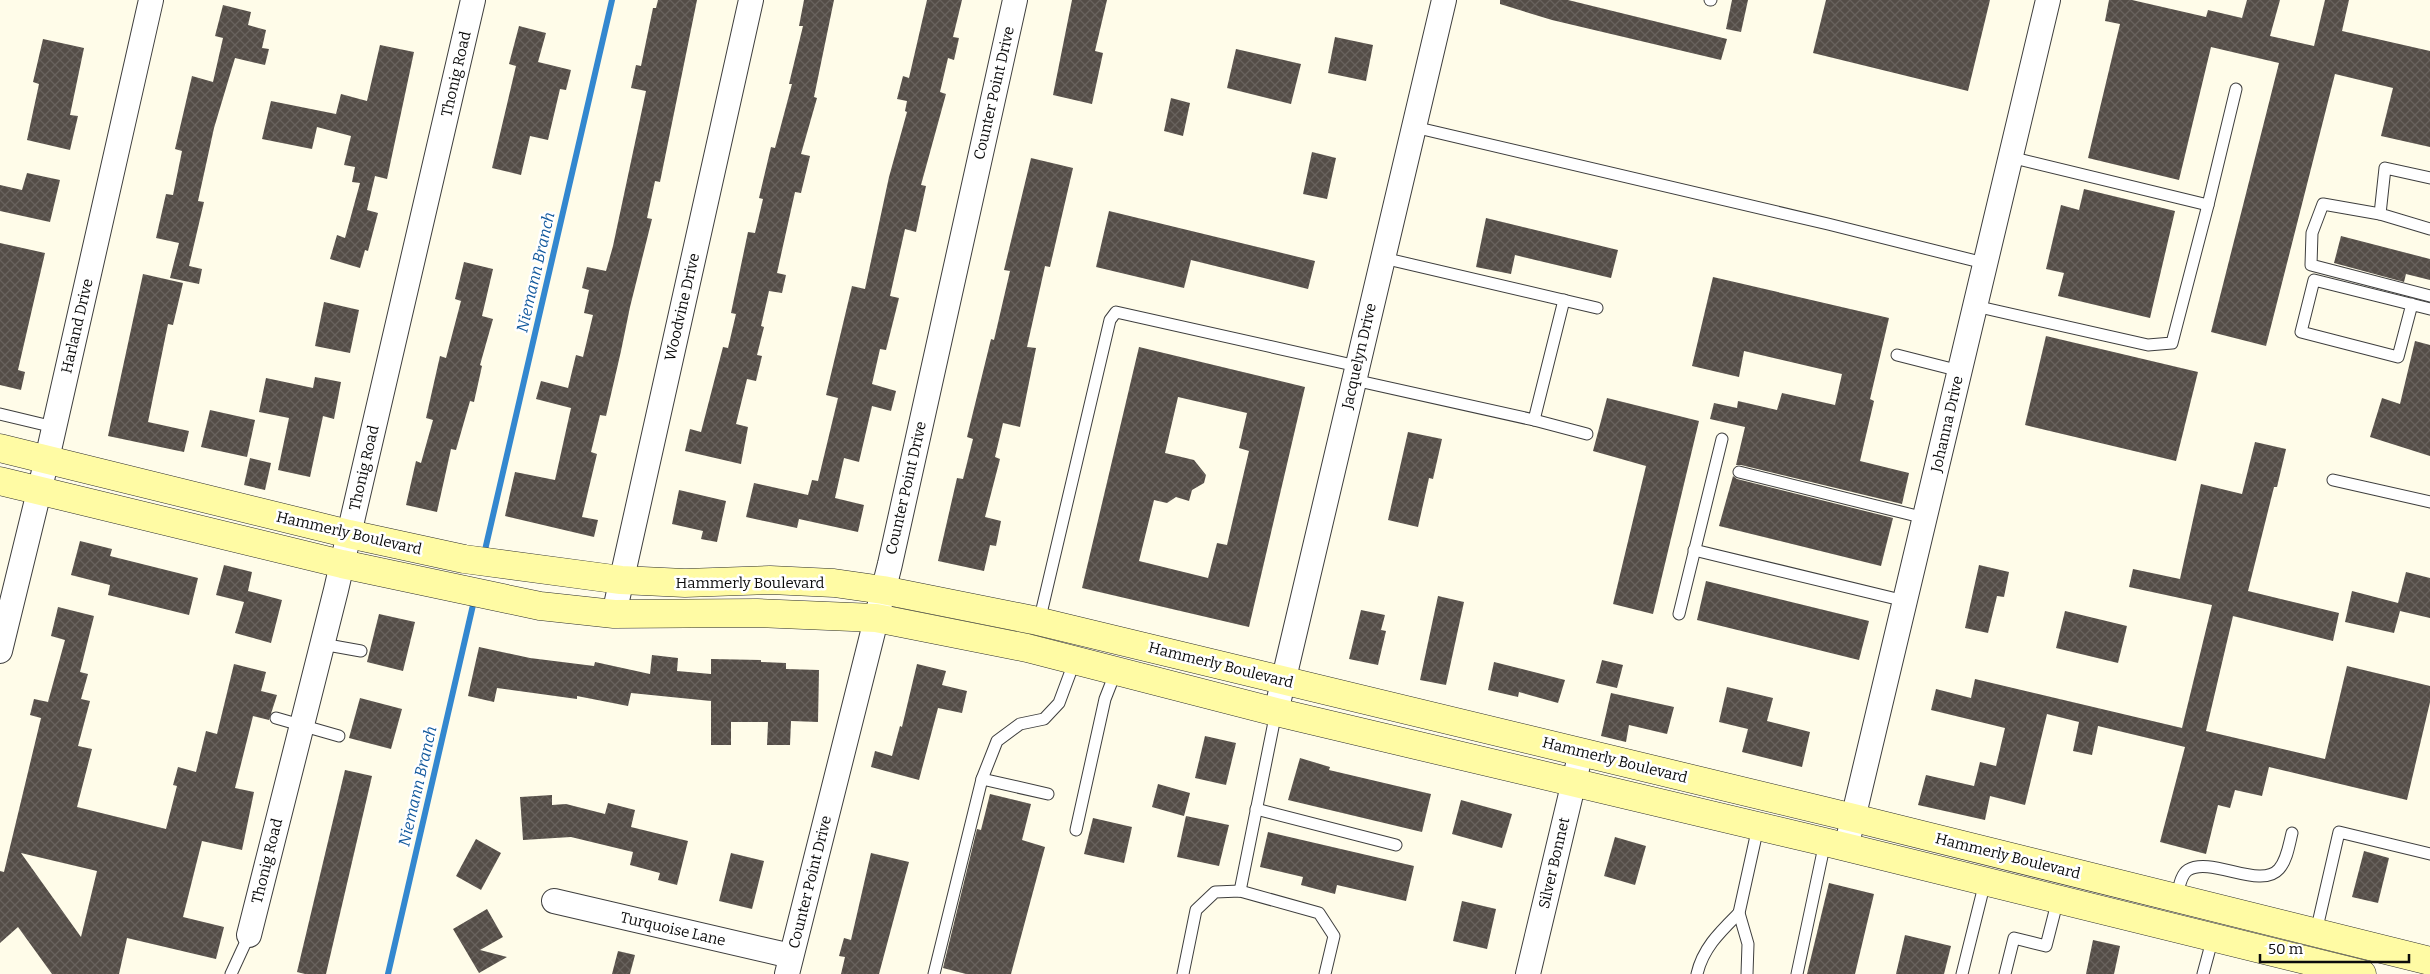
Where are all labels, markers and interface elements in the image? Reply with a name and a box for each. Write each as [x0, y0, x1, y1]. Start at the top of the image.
street label: Counter Point Drive [970, 25, 1018, 161]
street label: Thonig Road [437, 29, 475, 119]
water label: Niemann Branch [512, 210, 559, 334]
street label: Woodvine Drive [661, 251, 703, 363]
street label: Harland Drive [57, 277, 97, 375]
street label: Jacquelyn Drive [1338, 301, 1380, 412]
street label: Johanna Drive [1927, 374, 1967, 475]
street label: Counter Point Drive [882, 420, 930, 556]
street label: Thonig Road [345, 423, 383, 513]
street label: Hammerly Boulevard [274, 507, 424, 559]
street label: Hammerly Boulevard [676, 574, 824, 592]
street label: Hammerly Boulevard [1147, 638, 1295, 692]
water label: Niemann Branch [394, 724, 441, 848]
street label: Hammerly Boulevard [1541, 733, 1689, 787]
street label: Counter Point Drive [785, 814, 835, 950]
street label: Silver Bonnet [1535, 815, 1573, 910]
street label: Thonig Road [248, 816, 286, 905]
street label: Hammerly Boulevard [1934, 829, 2082, 883]
street label: Turquoise Lane [619, 908, 727, 950]
scale bar [2260, 932, 2409, 964]
text: 50 m [2268, 940, 2304, 958]

